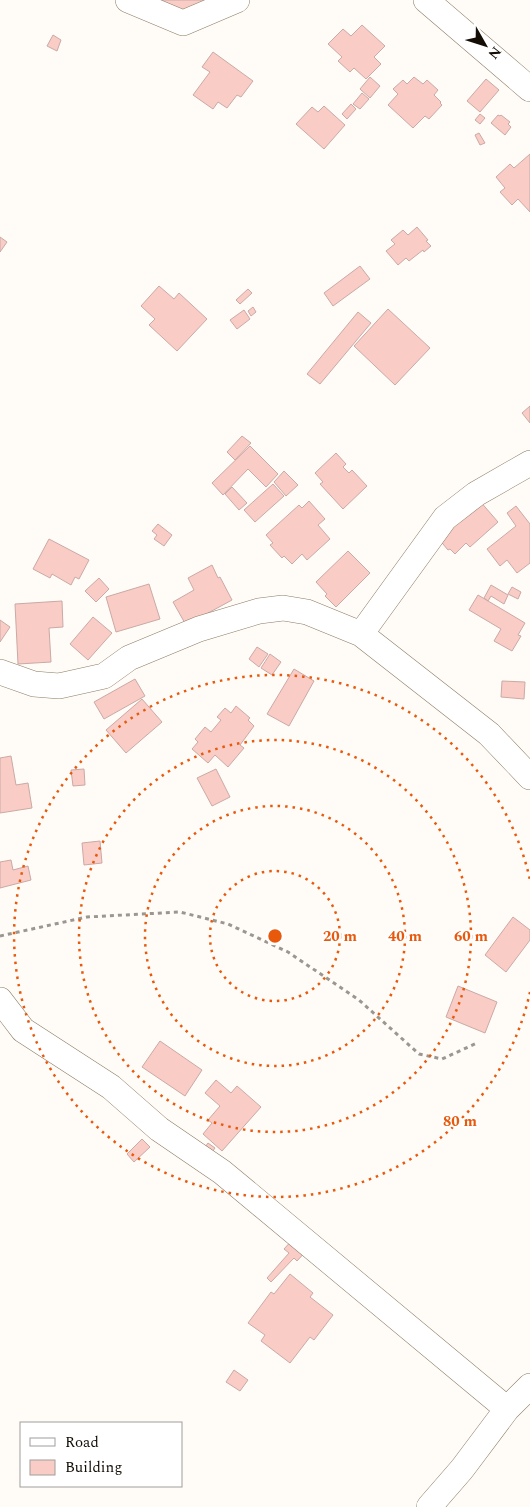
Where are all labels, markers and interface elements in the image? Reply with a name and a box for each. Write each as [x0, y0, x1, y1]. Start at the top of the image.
north arrow [460, 20, 510, 70]
text: N [483, 42, 506, 64]
text: 20 m [323, 925, 358, 948]
text: 40 m [388, 925, 423, 948]
text: 60 m [454, 925, 489, 948]
centre of rings [266, 927, 284, 945]
text: 80 m [443, 1110, 478, 1133]
legend [20, 1422, 182, 1487]
text: Road [65, 1431, 99, 1454]
text: Building [65, 1456, 122, 1479]

